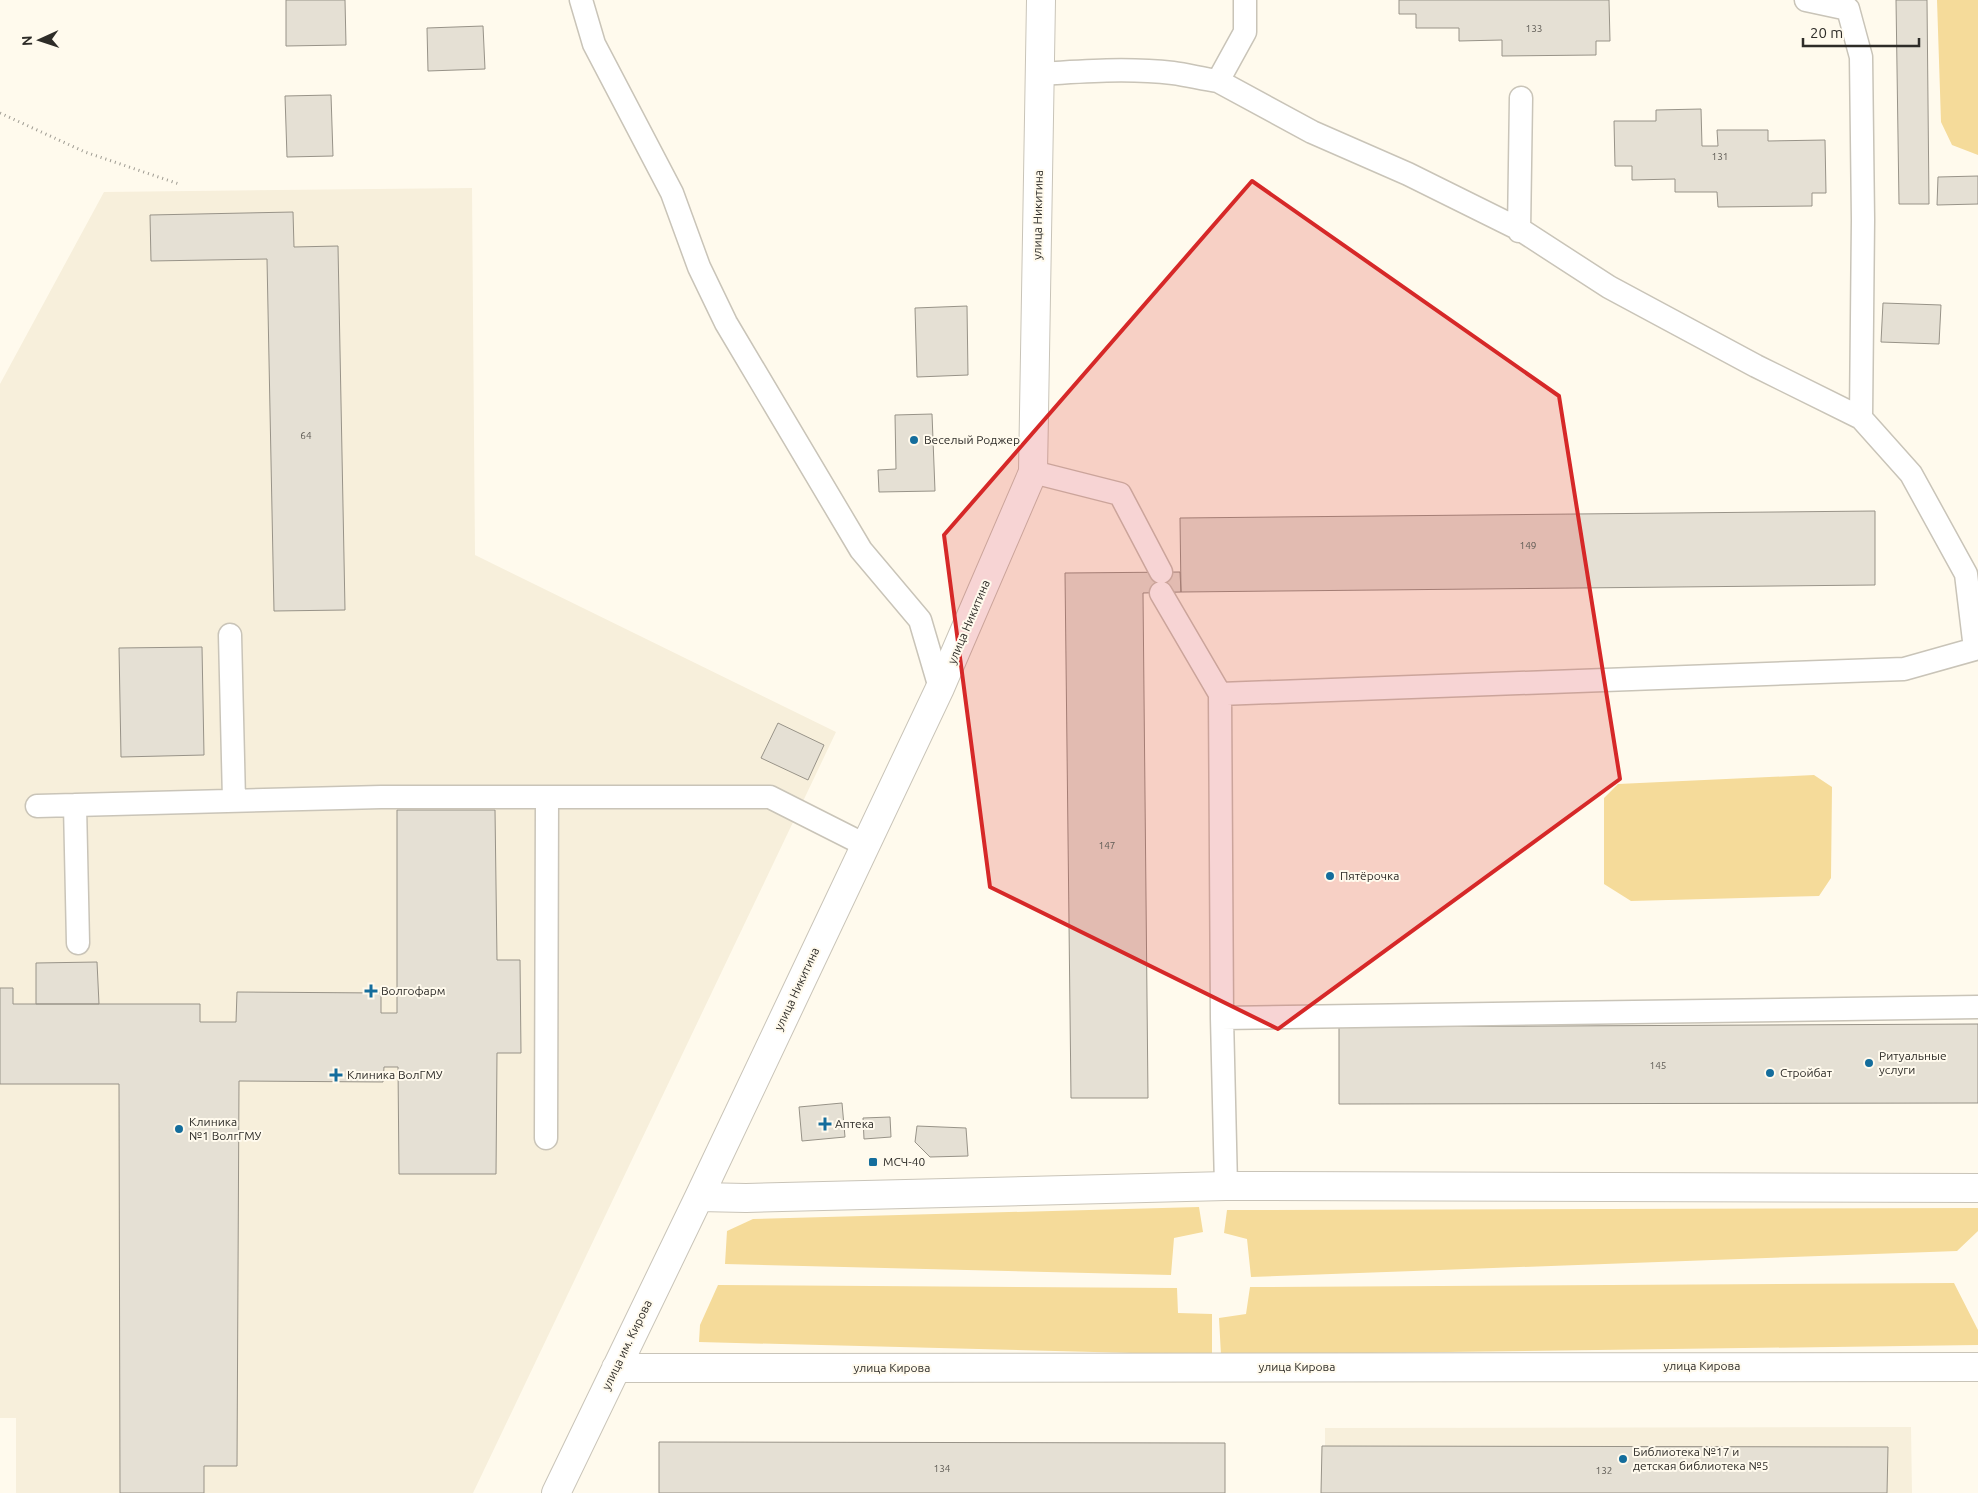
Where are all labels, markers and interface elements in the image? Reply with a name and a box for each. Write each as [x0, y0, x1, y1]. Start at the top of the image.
north arrow [15, 15, 65, 65]
scale bar [1803, 15, 1919, 47]
house number: 133 [1526, 23, 1542, 34]
text: 20 m [1810, 24, 1843, 41]
text: N [19, 35, 35, 46]
house number: 131 [1712, 151, 1728, 162]
street label: улица Никитина [1030, 170, 1045, 260]
house number: 64 [300, 430, 312, 441]
place label: Веселый Роджер [924, 433, 1020, 446]
marker: Веселый Роджер [908, 434, 920, 446]
house number: 149 [1520, 540, 1536, 551]
street label: улица Никитина [945, 578, 992, 666]
house number: 147 [1099, 840, 1115, 851]
place label: Пятёрочка [1340, 869, 1399, 882]
marker: Пятёрочка [1324, 870, 1336, 882]
street label: улица Никитина [772, 945, 821, 1032]
place label: Волгофарм [381, 984, 446, 997]
marker: Волгофарм [365, 985, 377, 997]
place label: Ритуальные услуги [1879, 1049, 1947, 1076]
marker: Ритуальные услуги [1863, 1057, 1875, 1069]
house number: 145 [1650, 1060, 1666, 1071]
place label: Стройбат [1780, 1066, 1833, 1079]
marker: Стройбат [1764, 1067, 1776, 1079]
marker: Клиника ВолГМУ [329, 1068, 343, 1082]
place label: Клиника ВолГМУ [347, 1068, 443, 1081]
place label: Клиника №1 ВолгГМУ [189, 1115, 261, 1142]
place label: Аптека [835, 1117, 874, 1130]
marker: Аптека [819, 1118, 831, 1130]
marker: Клиника №1 ВолгГМУ [173, 1123, 185, 1135]
place label: МСЧ-40 [883, 1155, 925, 1168]
marker: МСЧ-40 [867, 1156, 879, 1168]
street label: улица им. Кирова [599, 1298, 654, 1392]
street label: улица Кирова [1664, 1359, 1740, 1372]
street label: улица Кирова [1259, 1360, 1335, 1373]
street label: улица Кирова [854, 1361, 930, 1374]
place label: Библиотека №17 и детская библиотека №5 [1633, 1445, 1768, 1472]
marker: Библиотека №17 и детская библиотека №5 [1617, 1453, 1629, 1465]
house number: 134 [934, 1463, 951, 1474]
house number: 132 [1596, 1465, 1612, 1476]

